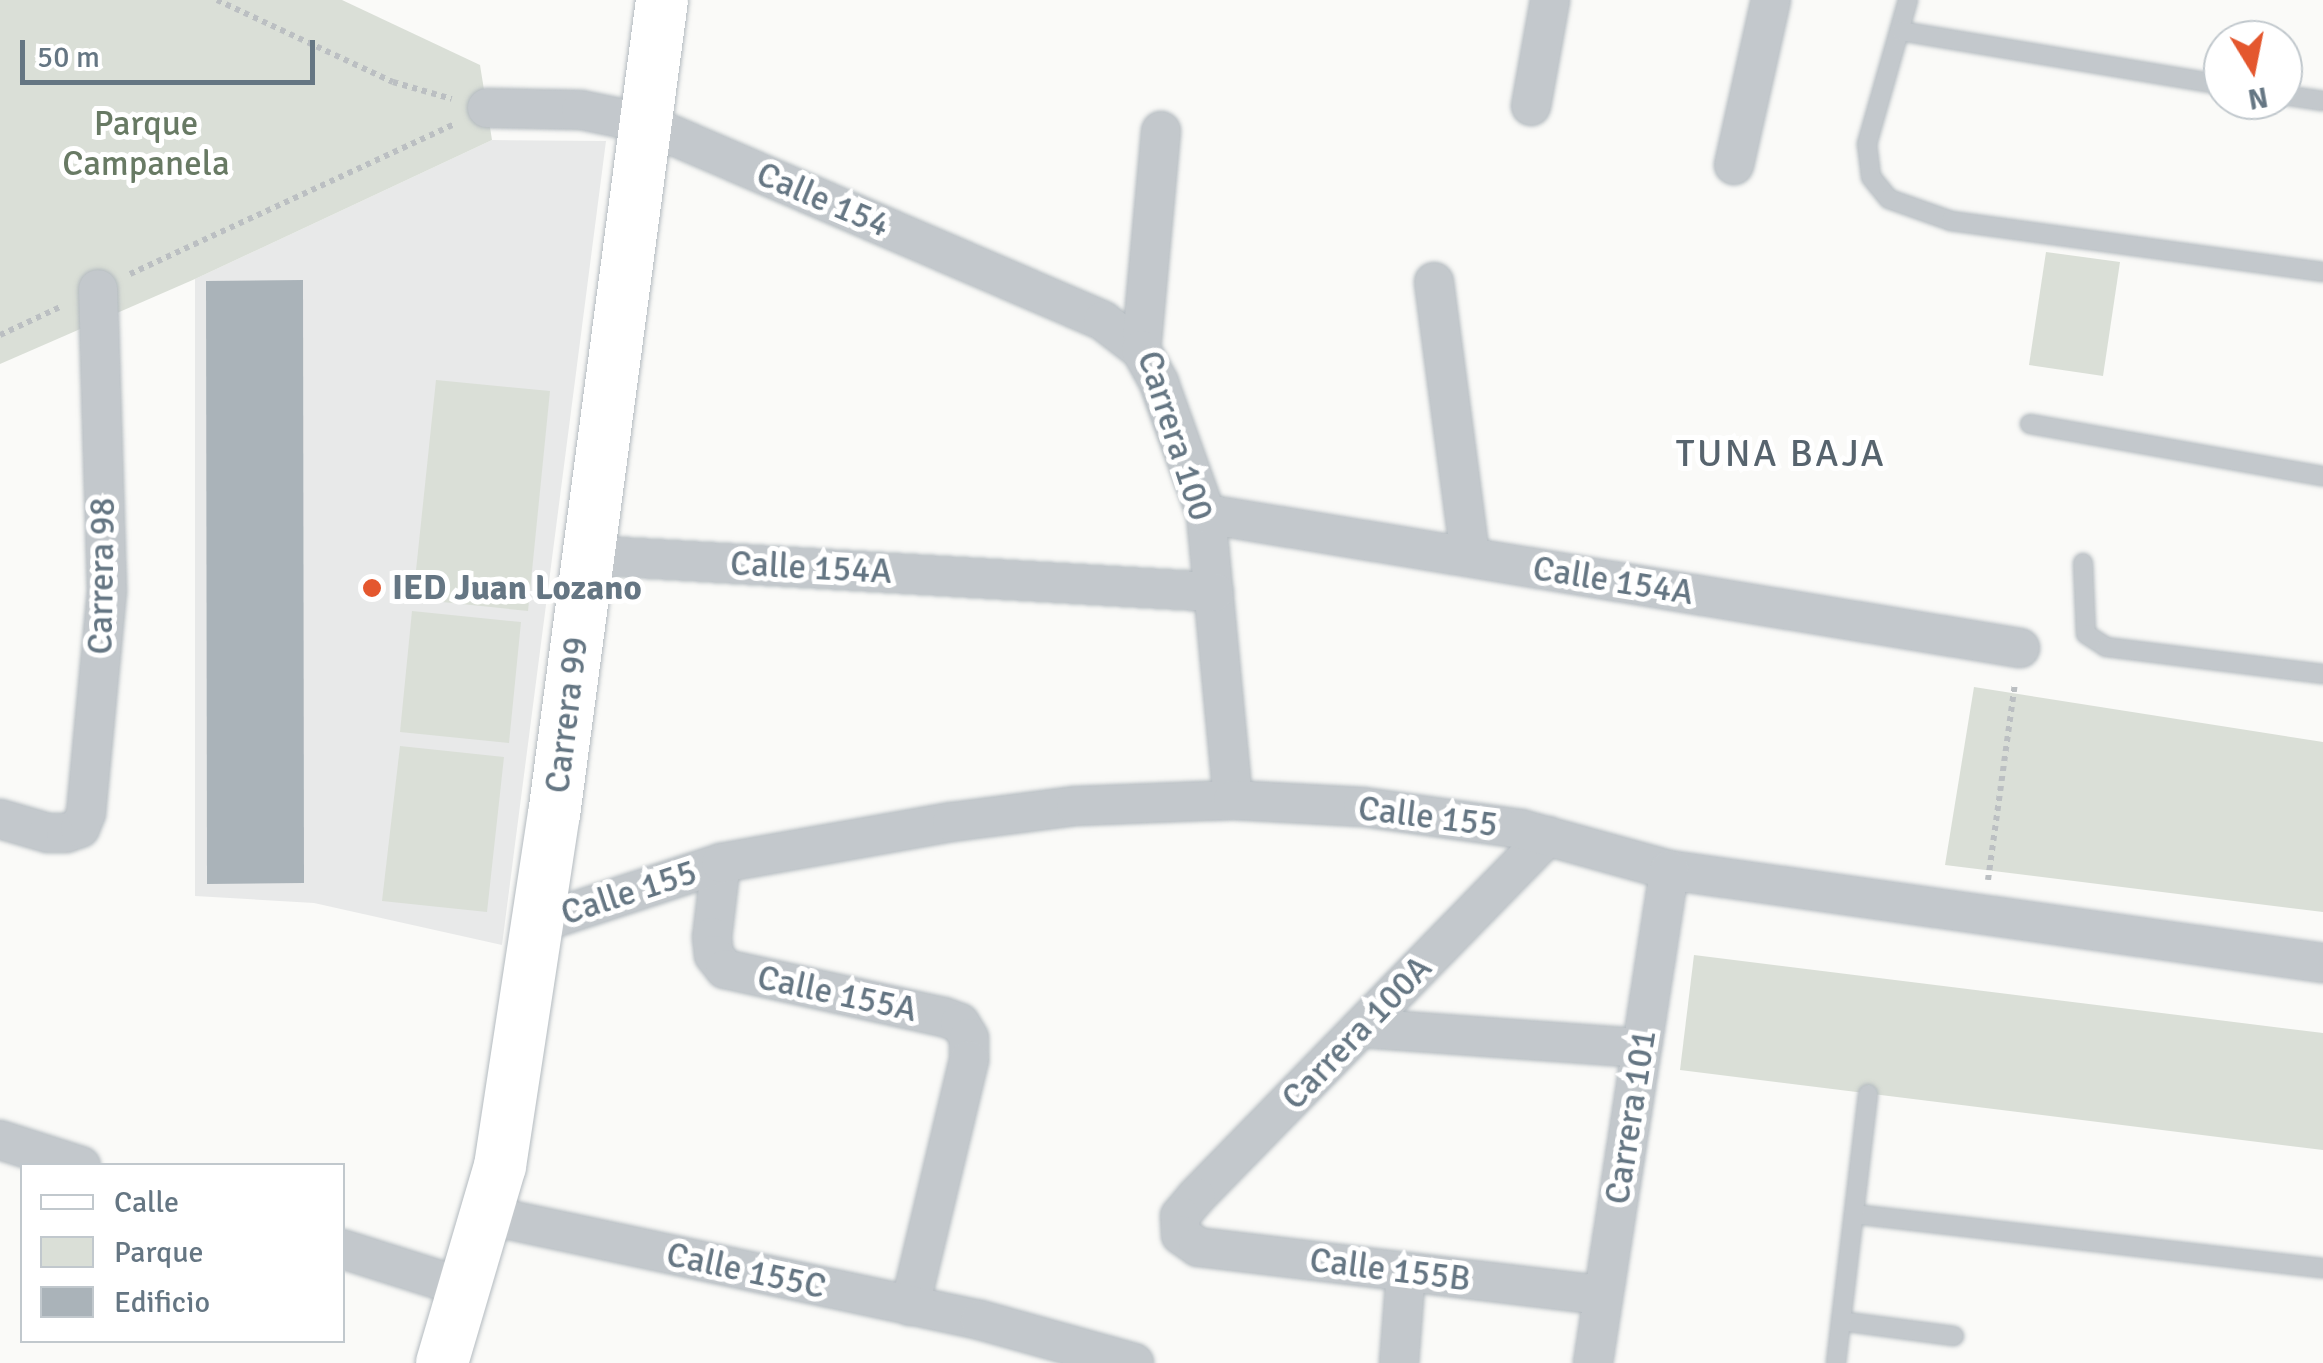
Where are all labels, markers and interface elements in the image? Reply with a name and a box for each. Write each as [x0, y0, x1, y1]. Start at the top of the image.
scale bar [25, 20, 320, 82]
north arrow [2203, 20, 2303, 120]
text: 50 m [37, 39, 100, 76]
text: N [2245, 79, 2270, 116]
park label: Parque Campanela [62, 103, 230, 185]
street label: Calle 154 [750, 153, 896, 247]
street label: Carrera 100 [1128, 346, 1222, 526]
district label: TUNA BAJA [1676, 431, 1886, 477]
street label: Carrera 98 [80, 497, 124, 655]
street label: Calle 154A [729, 543, 893, 593]
street label: Calle 154A [1530, 548, 1696, 614]
place label: IED Juan Lozano [392, 567, 642, 609]
marker: IED Juan Lozano [361, 577, 383, 599]
street label: Carrera 99 [537, 634, 597, 796]
street label: Calle 155 [1356, 788, 1500, 846]
street label: Calle 155 [556, 851, 702, 935]
street label: Carrera 100A [1273, 947, 1441, 1119]
street label: Calle 155A [754, 957, 920, 1031]
street label: Carrera 101 [1596, 1027, 1666, 1207]
legend [20, 1163, 345, 1343]
text: Calle [114, 1184, 179, 1221]
text: Parque [114, 1234, 204, 1271]
street label: Calle 155C [663, 1234, 829, 1308]
street label: Calle 155B [1307, 1239, 1473, 1301]
text: Edificio [114, 1284, 210, 1321]

